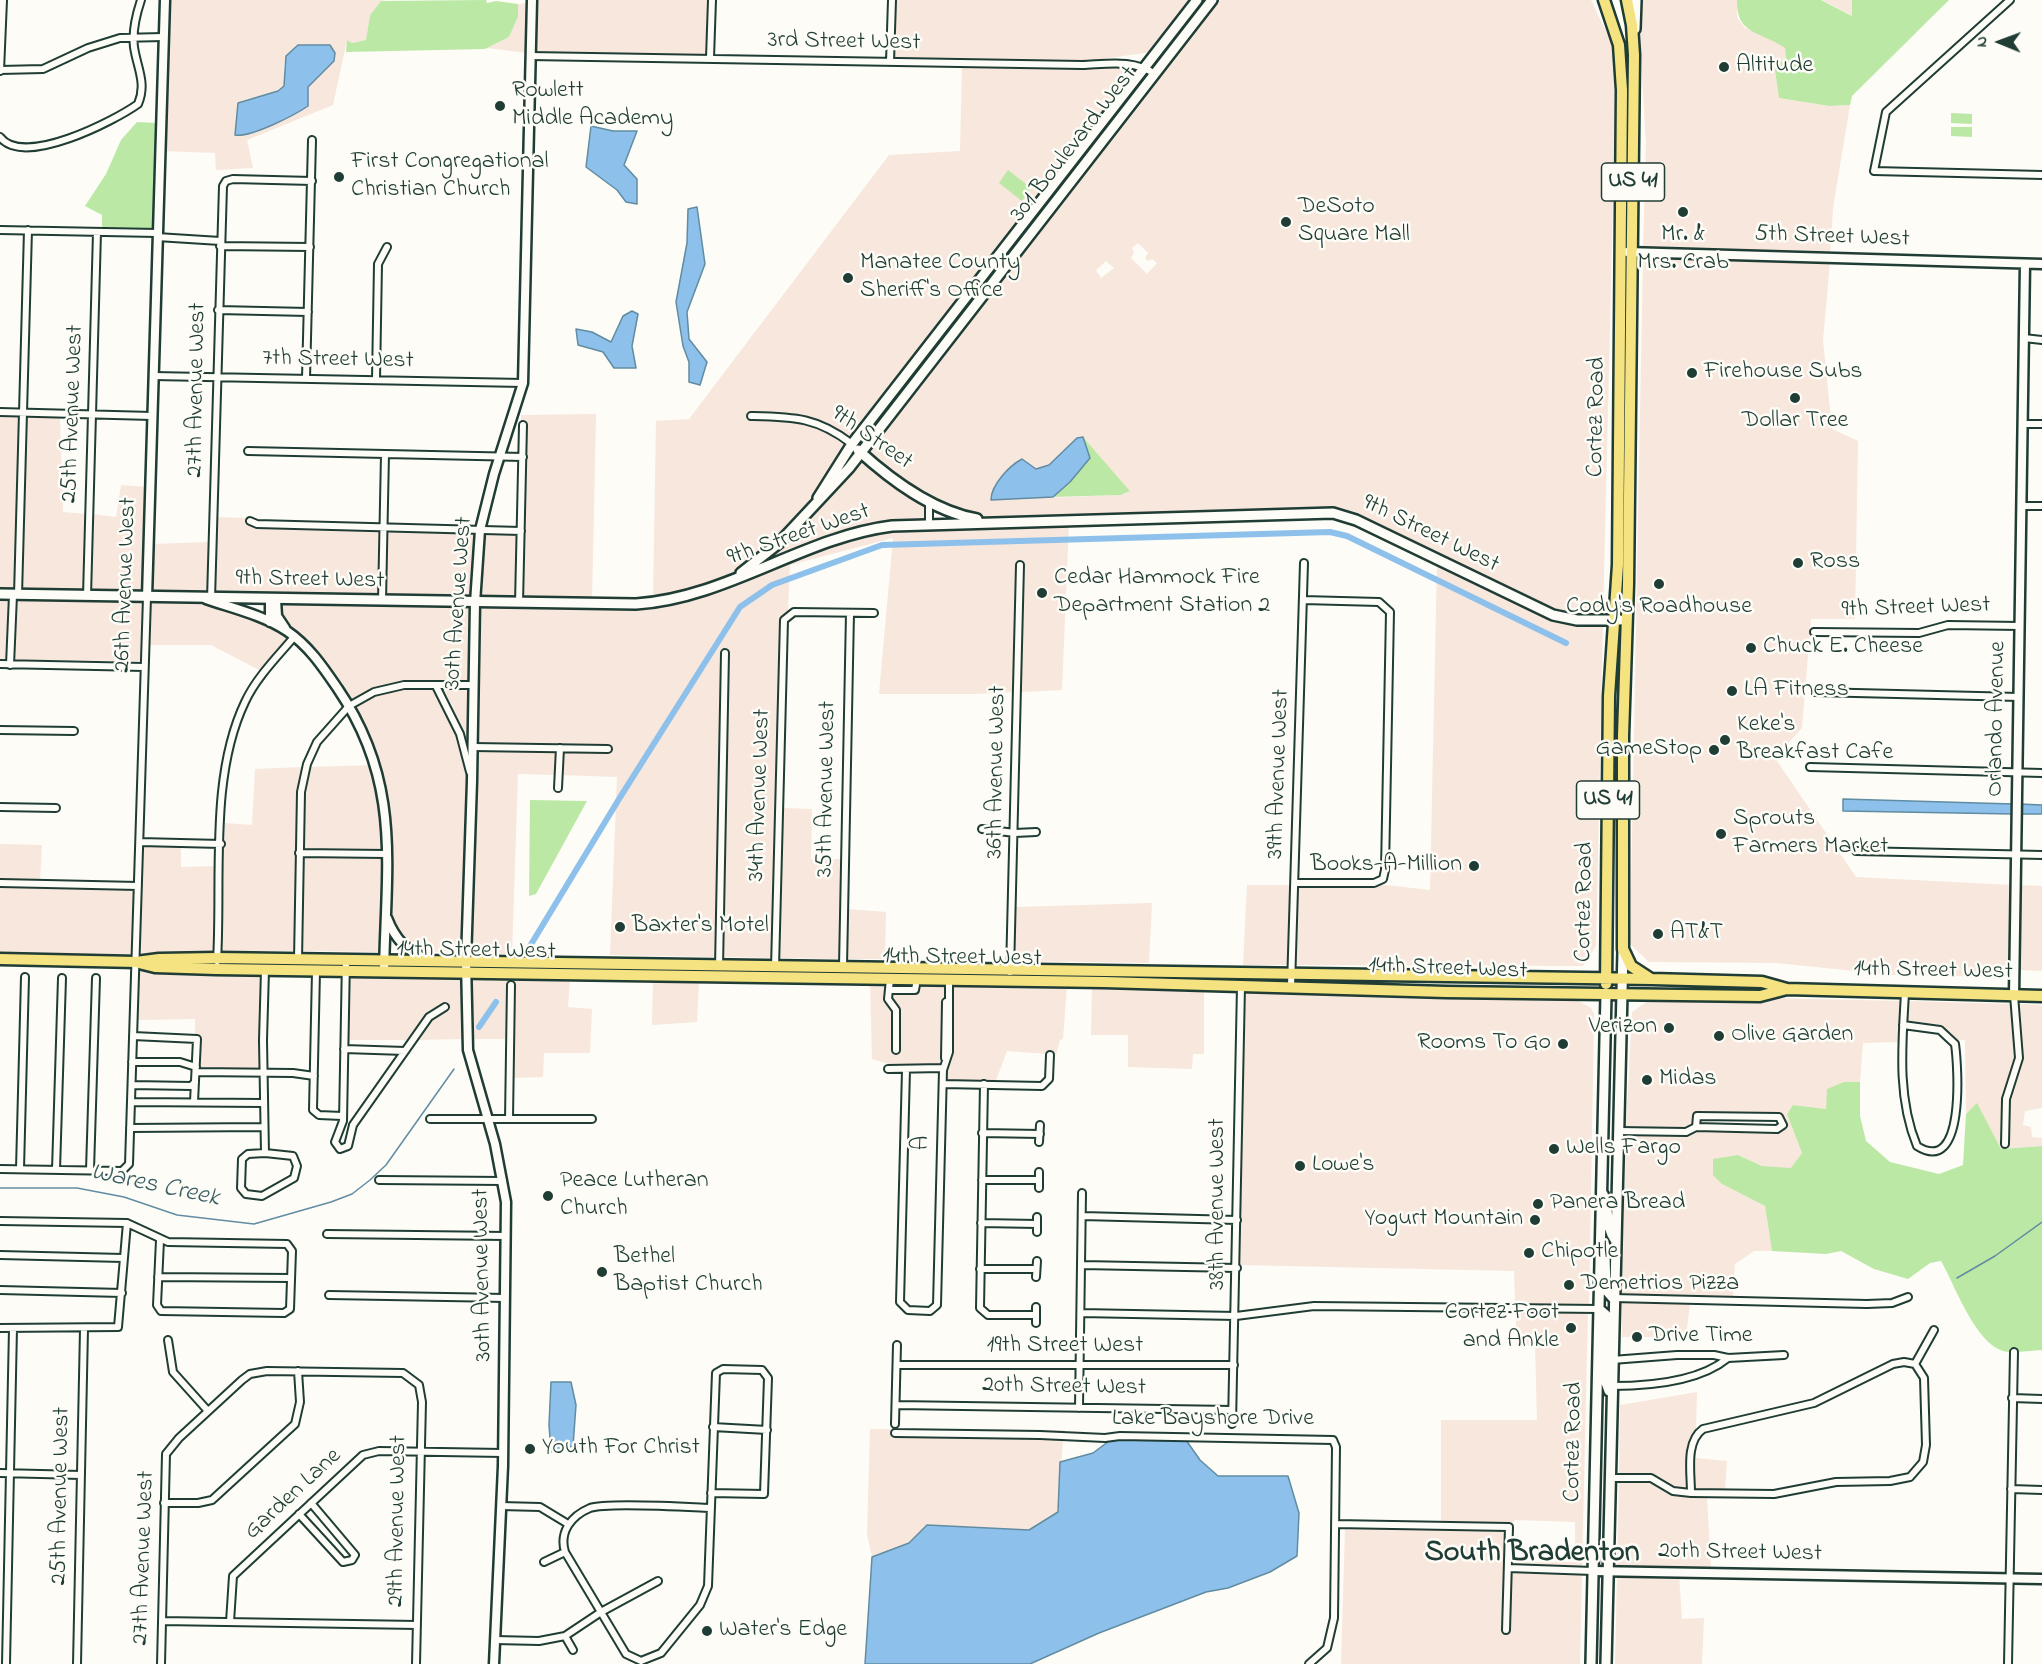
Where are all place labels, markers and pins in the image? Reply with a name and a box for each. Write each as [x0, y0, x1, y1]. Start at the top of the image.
place label: Altitude [1736, 53, 1813, 81]
marker: Altitude [1717, 60, 1731, 74]
place label: Rowlett Middle Academy [512, 78, 673, 134]
marker: Rowlett Middle Academy [493, 99, 507, 113]
place label: First Congregational Christian Church [351, 149, 549, 205]
marker: First Congregational Christian Church [332, 170, 346, 184]
place label: DeSoto Square Mall [1298, 194, 1410, 250]
marker: Mr. & Mrs. Crab [1676, 205, 1690, 219]
marker: DeSoto Square Mall [1279, 215, 1293, 229]
place label: Mr. & Mrs. Crab [1637, 222, 1729, 278]
place label: Manatee County Sheriff's Office [860, 250, 1020, 306]
marker: Manatee County Sheriff's Office [841, 271, 855, 285]
place label: Firehouse Subs [1704, 359, 1863, 387]
marker: Firehouse Subs [1685, 366, 1699, 380]
marker: Dollar Tree [1788, 391, 1802, 405]
place label: Dollar Tree [1742, 408, 1848, 436]
place label: Ross [1810, 549, 1860, 577]
marker: Ross [1791, 556, 1805, 570]
place label: Cedar Hammock Fire Department Station 2 [1054, 565, 1270, 621]
marker: Cody's Roadhouse [1652, 577, 1666, 591]
marker: Cedar Hammock Fire Department Station 2 [1035, 586, 1049, 600]
place label: Cody's Roadhouse [1566, 594, 1752, 622]
place label: Chuck E. Cheese [1763, 634, 1923, 662]
marker: Chuck E. Cheese [1744, 641, 1758, 655]
place label: LA Fitness [1744, 677, 1849, 705]
marker: LA Fitness [1725, 684, 1739, 698]
place label: Keke's Breakfast Cafe [1737, 712, 1893, 768]
marker: Keke's Breakfast Cafe [1718, 733, 1732, 747]
place label: GameStop [1596, 736, 1702, 764]
marker: GameStop [1707, 743, 1721, 757]
place label: Sprouts Farmers Market [1733, 806, 1888, 862]
marker: Sprouts Farmers Market [1714, 827, 1728, 841]
place label: Books-A-Million [1311, 852, 1462, 880]
marker: Books-A-Million [1467, 859, 1481, 873]
place label: Baxter's Motel [632, 913, 769, 941]
marker: Baxter's Motel [613, 920, 627, 934]
place label: AT&T [1670, 920, 1723, 948]
marker: AT&T [1651, 927, 1665, 941]
place label: Verizon [1589, 1014, 1657, 1042]
marker: Verizon [1662, 1021, 1676, 1035]
place label: Olive Garden [1731, 1022, 1853, 1050]
marker: Olive Garden [1712, 1029, 1726, 1043]
place label: Rooms To Go [1417, 1030, 1551, 1058]
marker: Rooms To Go [1556, 1037, 1570, 1051]
place label: Midas [1659, 1066, 1717, 1094]
marker: Midas [1640, 1073, 1654, 1087]
place label: Wells Fargo [1566, 1135, 1681, 1163]
marker: Wells Fargo [1547, 1142, 1561, 1156]
place label: Lowe's [1312, 1152, 1375, 1180]
marker: Lowe's [1293, 1159, 1307, 1173]
place label: Peace Lutheran Church [560, 1168, 709, 1224]
marker: Peace Lutheran Church [541, 1189, 555, 1203]
place label: Panera Bread [1550, 1190, 1685, 1218]
marker: Panera Bread [1531, 1197, 1545, 1211]
place label: Yogurt Mountain [1365, 1206, 1523, 1234]
marker: Yogurt Mountain [1528, 1213, 1542, 1227]
place label: Chipotle [1541, 1239, 1618, 1267]
place label: Bethel Baptist Church [614, 1244, 763, 1300]
marker: Chipotle [1522, 1246, 1536, 1260]
marker: Bethel Baptist Church [595, 1265, 609, 1279]
place label: Demetrios Pizza [1581, 1271, 1739, 1299]
marker: Demetrios Pizza [1562, 1278, 1576, 1292]
place label: Cortez Foot and Ankle [1445, 1300, 1559, 1356]
marker: Cortez Foot and Ankle [1564, 1321, 1578, 1335]
place label: Drive Time [1649, 1323, 1753, 1351]
marker: Drive Time [1630, 1330, 1644, 1344]
place label: Youth For Christ [542, 1435, 700, 1463]
marker: Youth For Christ [523, 1442, 537, 1456]
place label: Water's Edge [719, 1617, 847, 1645]
marker: Water's Edge [700, 1624, 714, 1638]

